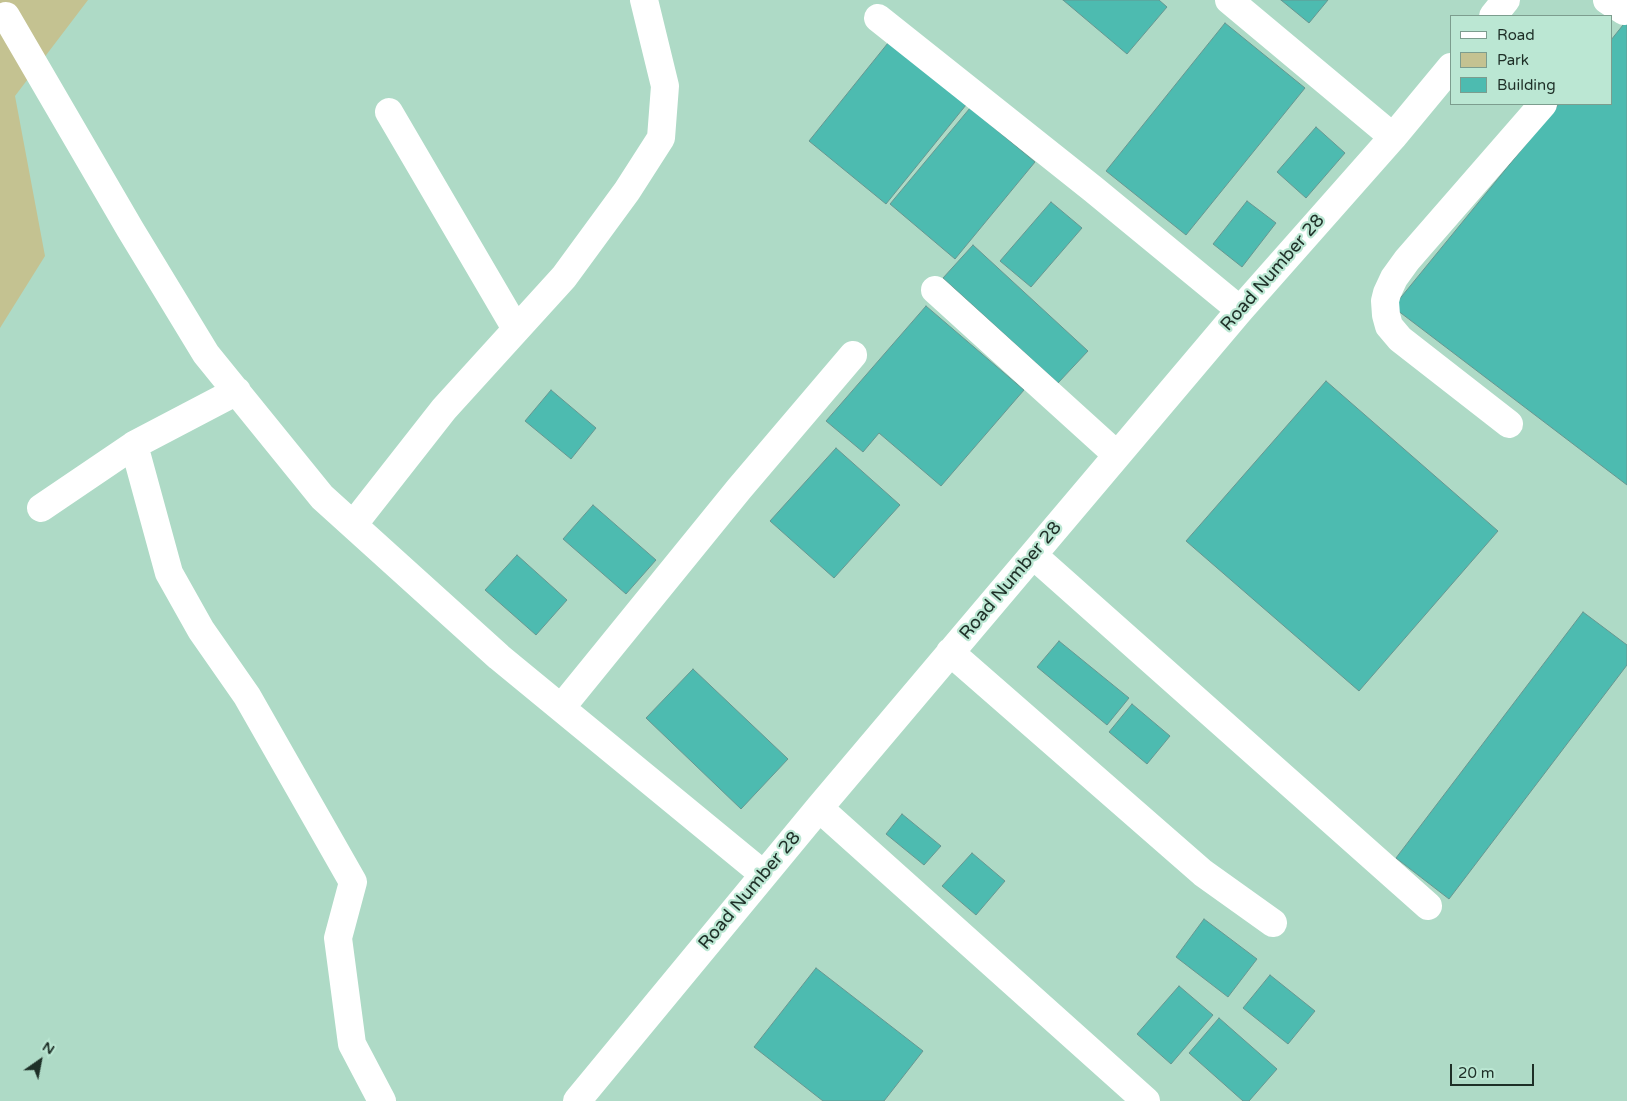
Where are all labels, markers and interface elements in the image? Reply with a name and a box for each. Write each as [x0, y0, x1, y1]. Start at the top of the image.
legend [1450, 15, 1612, 105]
text: Road [1497, 26, 1535, 44]
text: Park [1497, 51, 1529, 69]
text: Building [1497, 76, 1556, 94]
street label: Road Number 28 [1217, 210, 1329, 336]
street label: Road Number 28 [955, 518, 1067, 644]
street label: Road Number 28 [694, 828, 806, 954]
north arrow [15, 1036, 65, 1086]
text: N [39, 1038, 58, 1058]
scale bar [1452, 1054, 1536, 1086]
text: 20 m [1458, 1064, 1495, 1082]

